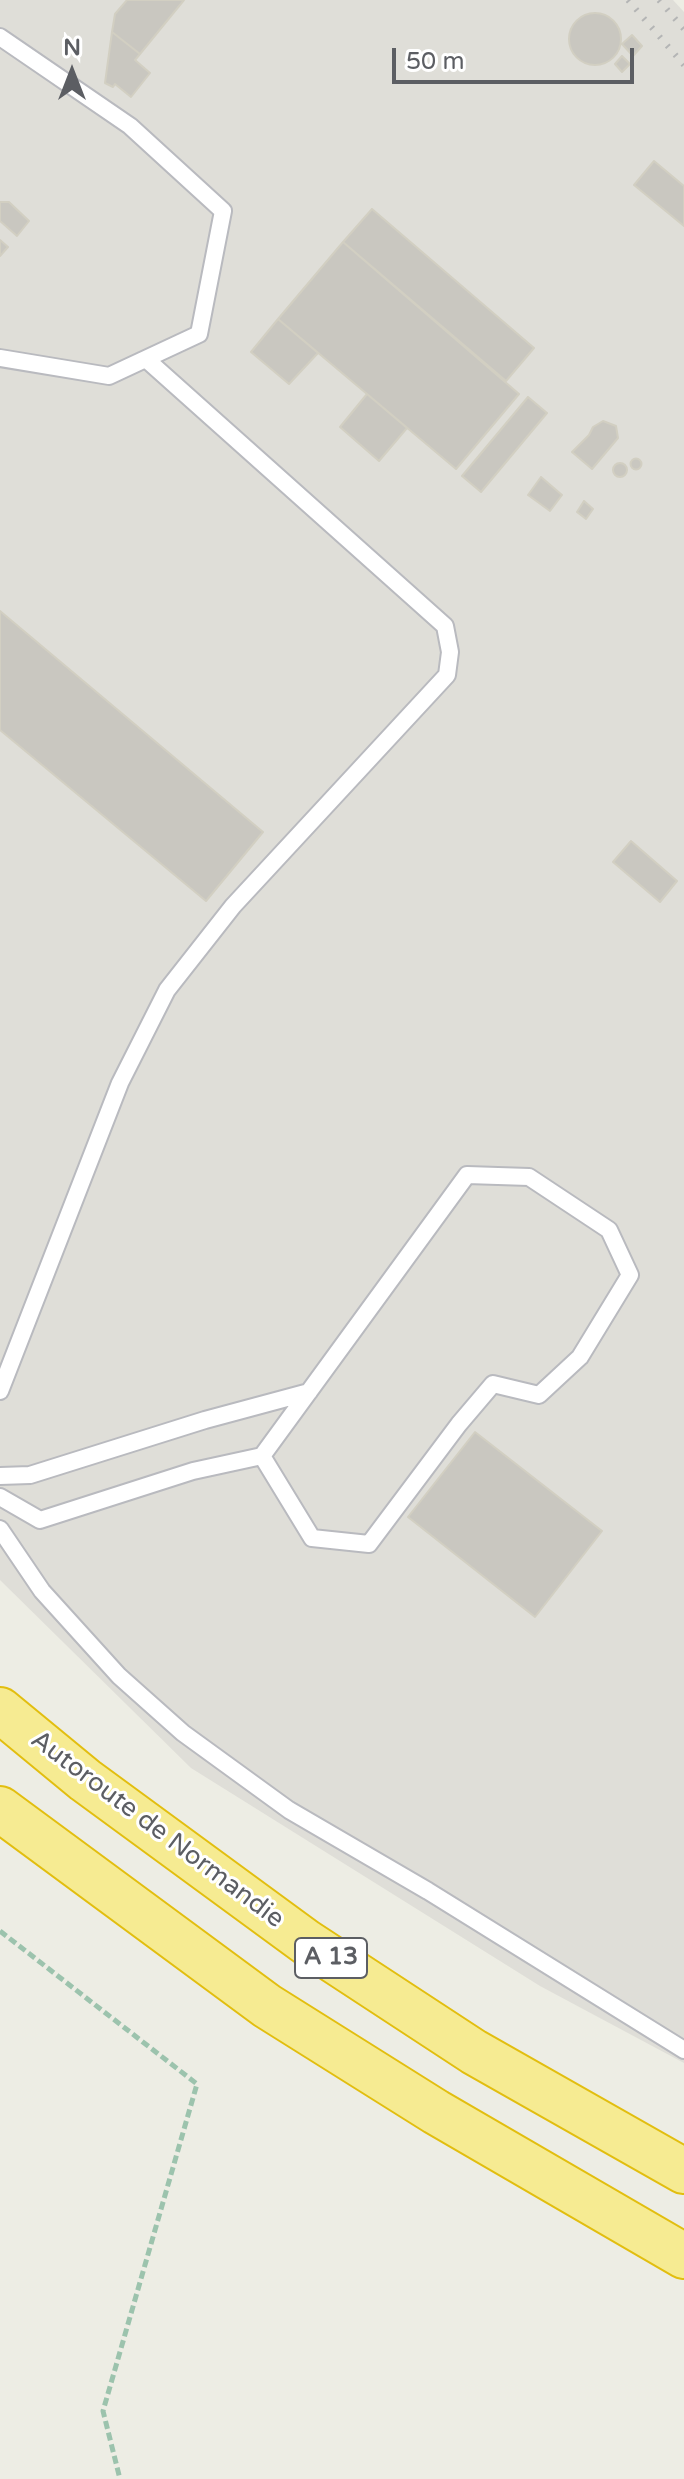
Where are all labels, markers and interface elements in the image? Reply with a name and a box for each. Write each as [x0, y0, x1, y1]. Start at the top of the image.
north arrow [32, 32, 112, 112]
scale bar [396, 32, 638, 82]
text: N [63, 35, 81, 61]
text: 50 m [406, 47, 464, 76]
street label: Autoroute de Normandie [24, 1725, 290, 1935]
road number: A 13 [295, 1938, 367, 1978]

